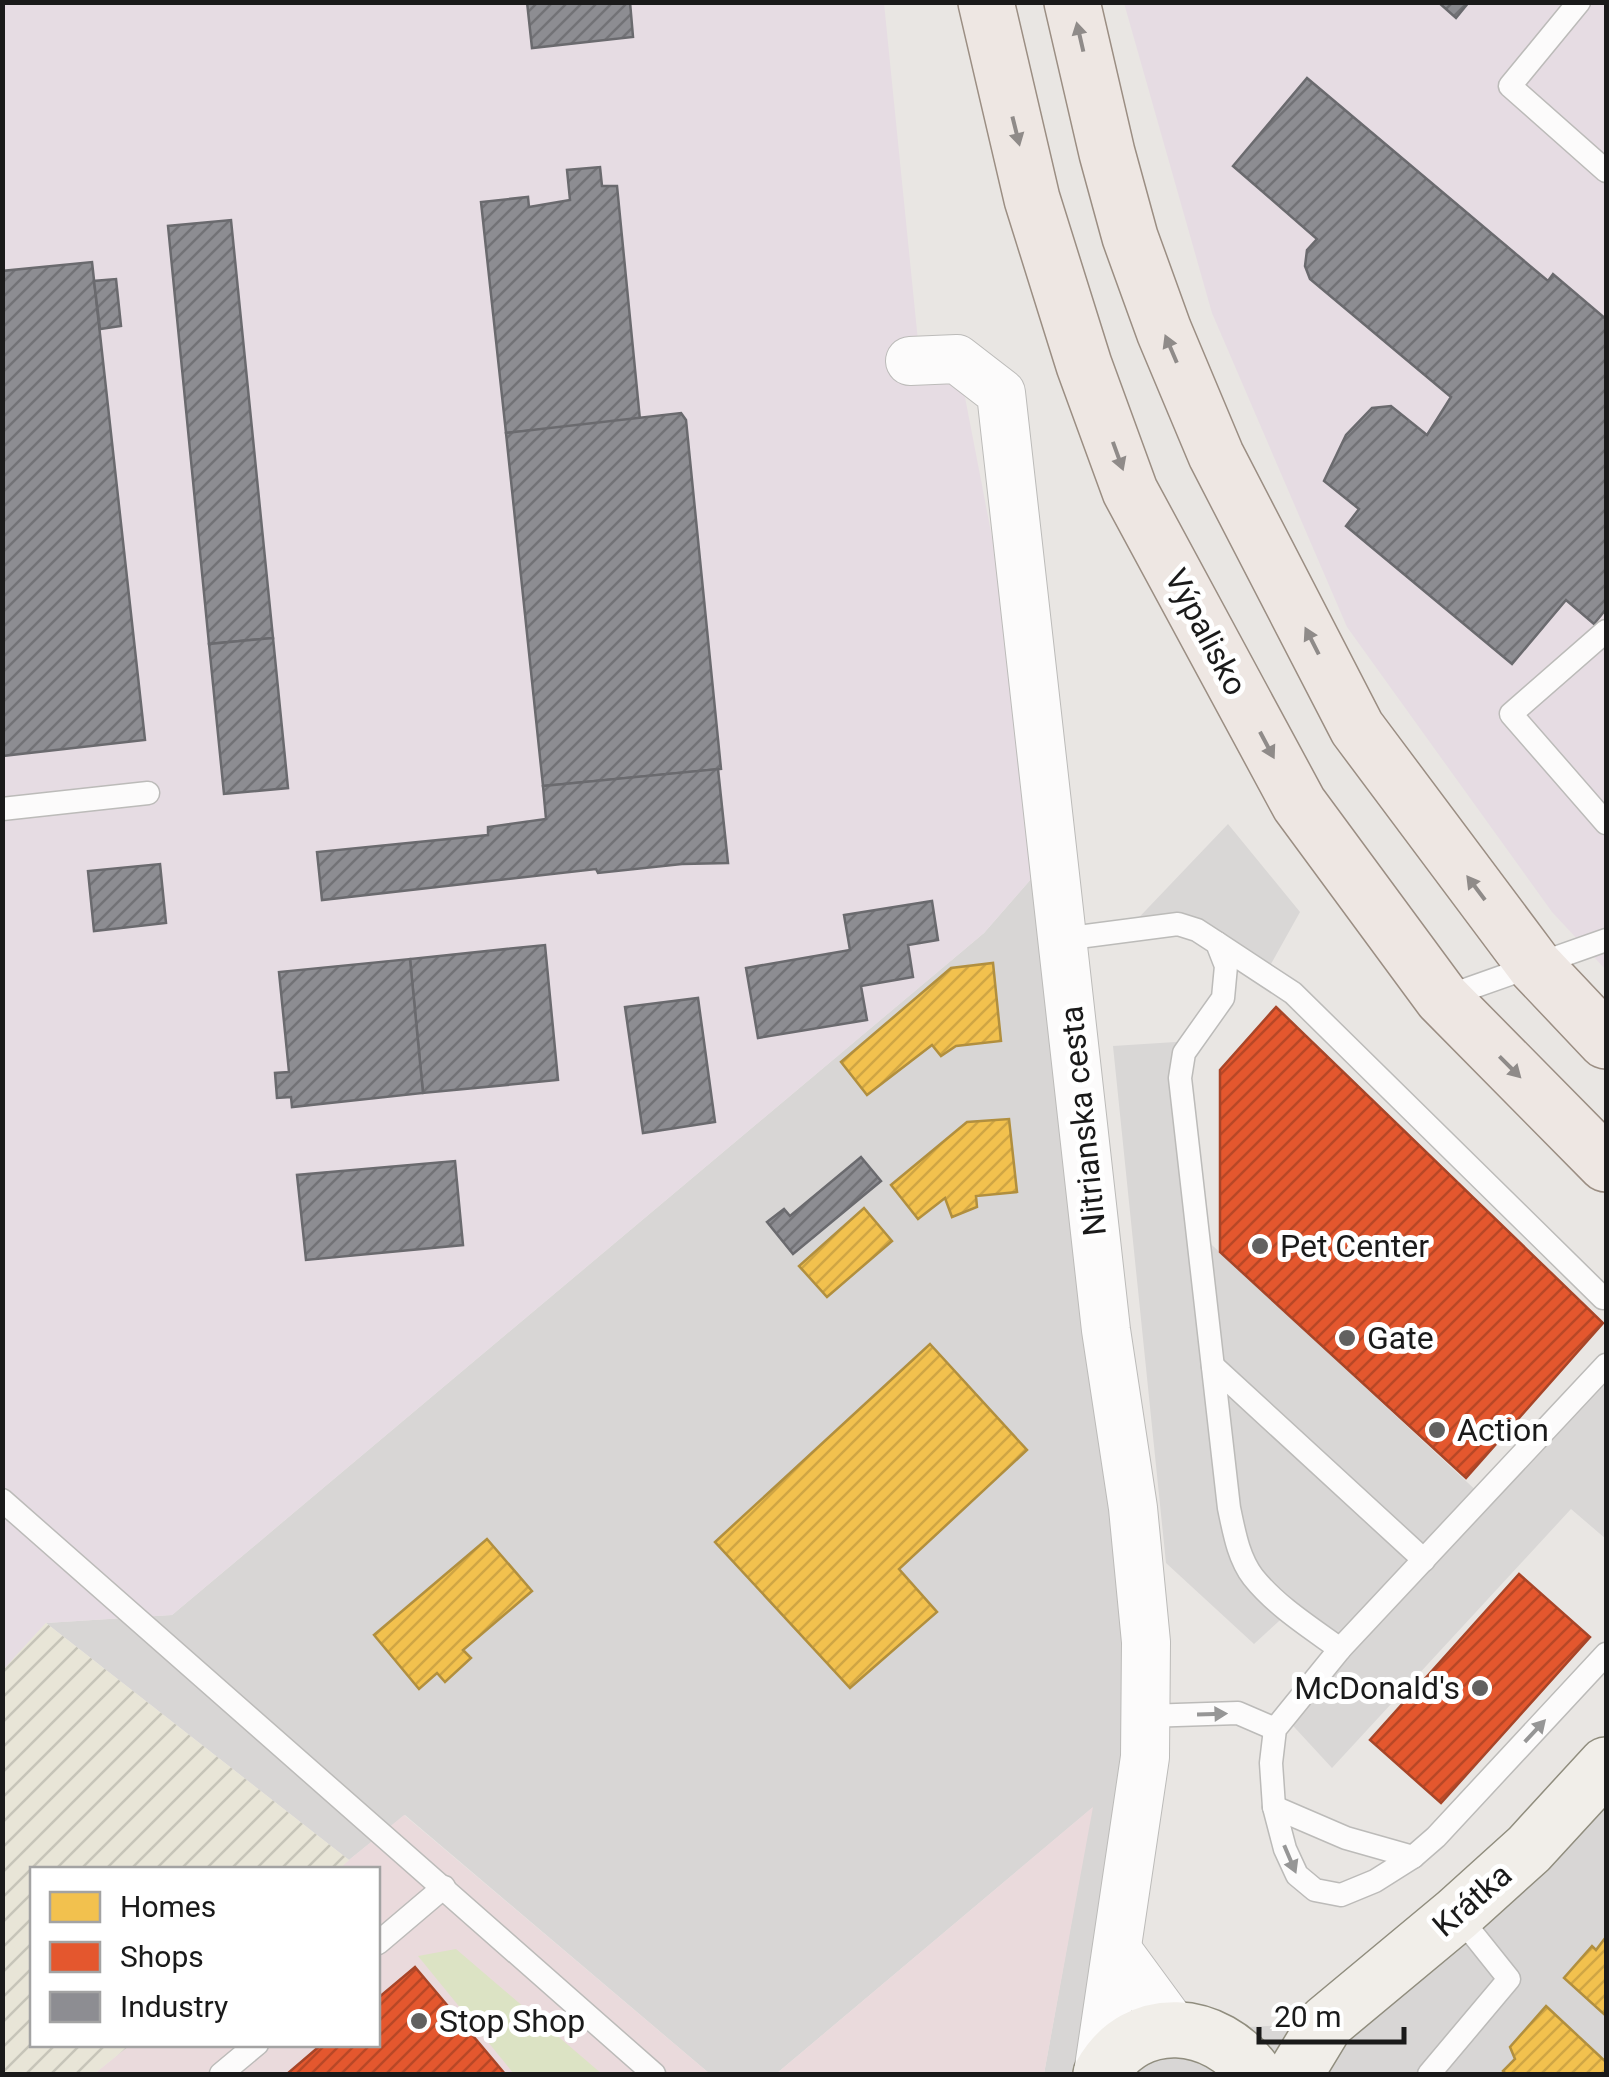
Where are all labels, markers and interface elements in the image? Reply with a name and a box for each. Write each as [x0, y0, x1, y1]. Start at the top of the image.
one-way arrow [1072, 21, 1087, 52]
one-way arrow [1009, 116, 1024, 147]
one-way arrow [1163, 334, 1179, 364]
one-way arrow [1111, 442, 1126, 472]
street label: Výpalisko [1157, 562, 1255, 702]
one-way arrow [1304, 627, 1321, 656]
one-way arrow [1258, 730, 1275, 759]
one-way arrow [1467, 875, 1487, 901]
street label: Nitrianska cesta [1052, 1004, 1114, 1238]
one-way arrow [1498, 1055, 1522, 1079]
place label: Pet Center [1280, 1227, 1429, 1265]
marker: Pet Center [1249, 1235, 1271, 1257]
place label: Gate [1367, 1319, 1434, 1357]
marker: Gate [1336, 1327, 1358, 1349]
place label: Action [1457, 1411, 1549, 1449]
marker: Action [1426, 1419, 1448, 1441]
place label: McDonald's [1294, 1669, 1460, 1707]
marker: McDonald's [1469, 1677, 1491, 1699]
one-way arrow [1197, 1705, 1229, 1721]
one-way arrow [1523, 1719, 1546, 1743]
one-way arrow [1282, 1844, 1298, 1874]
street label: Krátka [1425, 1856, 1519, 1944]
legend [30, 1867, 380, 2047]
text: Homes [120, 1889, 216, 1924]
text: Shops [120, 1939, 204, 1974]
scale bar [1259, 1982, 1404, 2044]
text: Industry [120, 1989, 228, 2024]
text: 20 m [1274, 1999, 1341, 2034]
place label: Stop Shop [439, 2002, 585, 2040]
marker: Stop Shop [408, 2010, 430, 2032]

